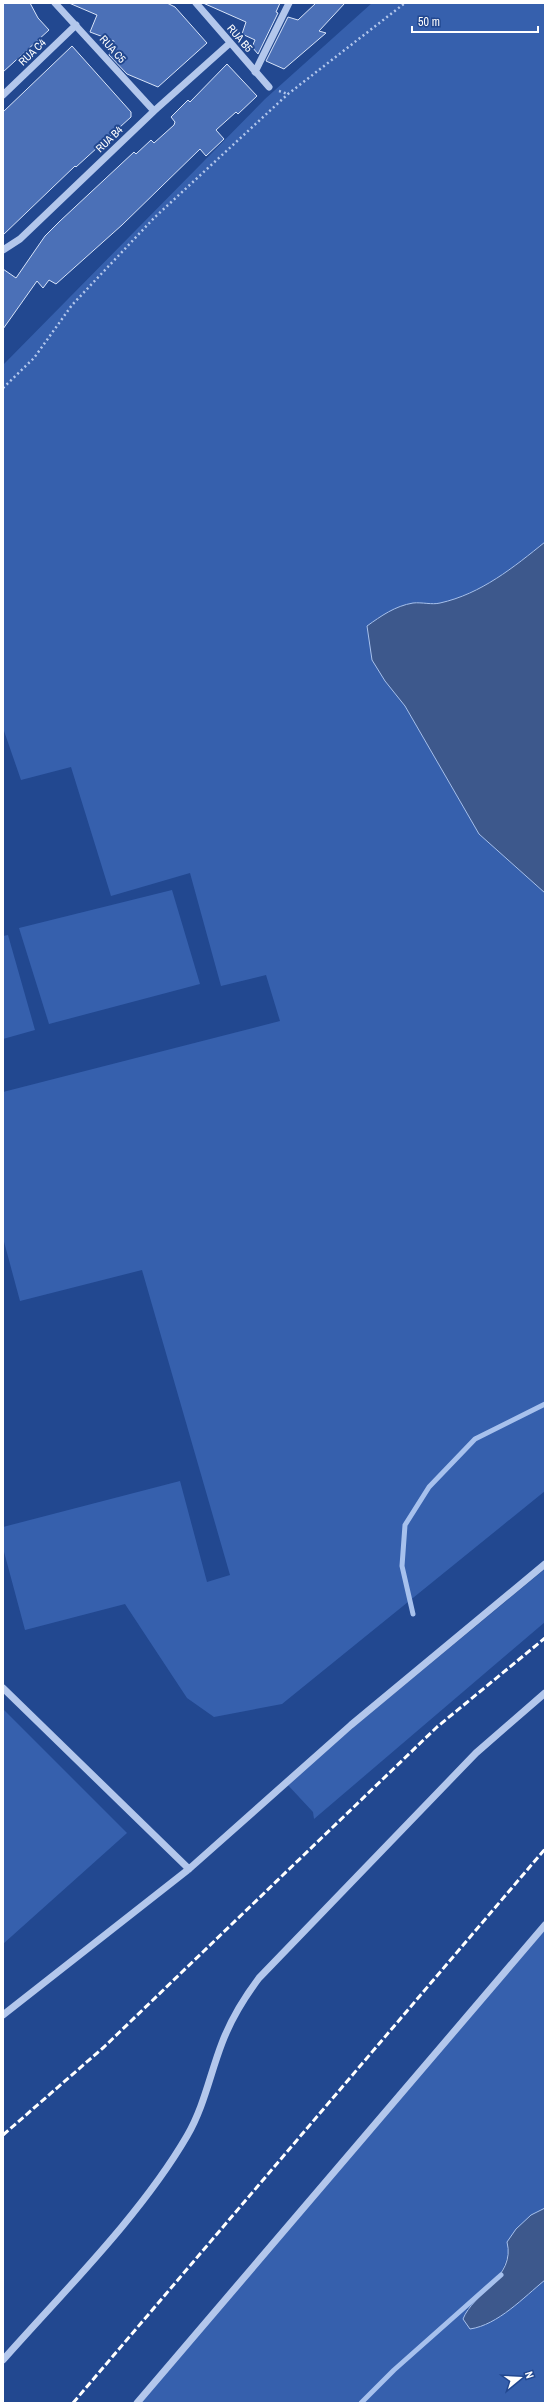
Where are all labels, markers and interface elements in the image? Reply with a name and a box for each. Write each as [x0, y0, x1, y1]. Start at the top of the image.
scale bar [412, 8, 538, 34]
text: 50 m [418, 14, 440, 30]
street label: RUA B5 [224, 21, 256, 55]
street label: RUA C5 [97, 32, 129, 66]
street label: RUA C4 [15, 36, 49, 68]
street label: RUA B4 [93, 123, 125, 155]
north arrow [500, 2358, 540, 2398]
text: N [522, 2370, 537, 2380]

